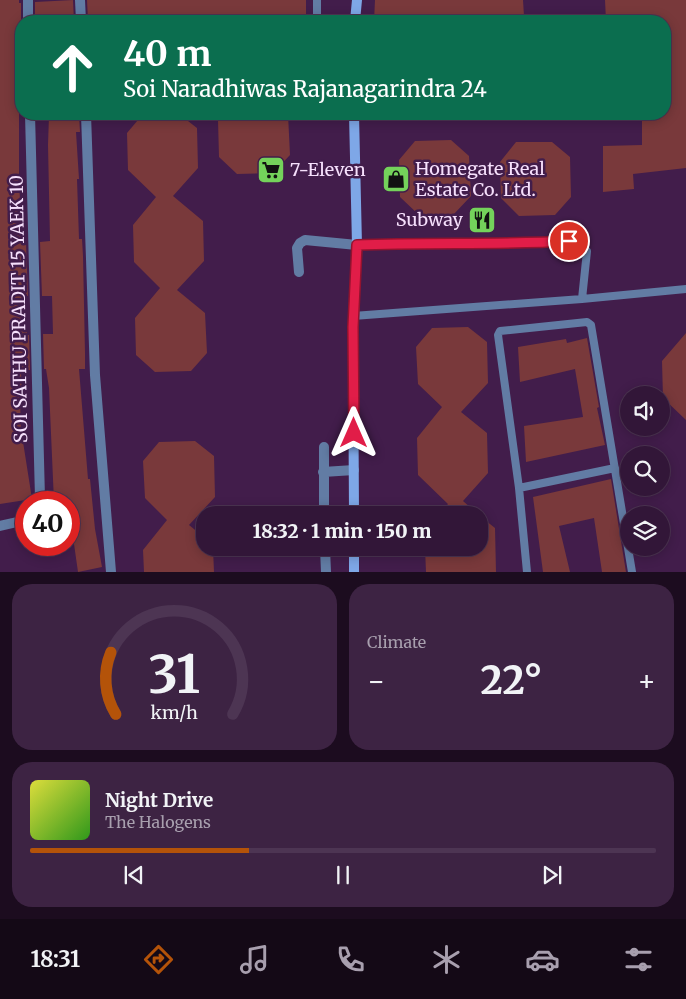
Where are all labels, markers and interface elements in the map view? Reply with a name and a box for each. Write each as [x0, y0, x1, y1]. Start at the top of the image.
text: 40 m [123, 32, 211, 76]
icon: ahead [40, 35, 105, 100]
text: Soi Naradhiwas Rajanagarindra 24 [123, 75, 487, 103]
supermarket icon: 7-Eleven [256, 155, 286, 185]
place label: Homegate Real Estate Co. Ltd. [415, 157, 545, 201]
place label: 7-Eleven [290, 158, 366, 181]
shop icon: Homegate Real Estate Co. Ltd. [381, 164, 411, 194]
street label: SOI SATHU PRADIT 15 YAEK 10 [5, 175, 32, 443]
restaurant icon: Subway [467, 205, 497, 235]
place label: Subway [396, 208, 464, 231]
pin [548, 220, 590, 262]
icon: arrive [555, 227, 583, 255]
map controls [620, 386, 670, 556]
button: sound [620, 386, 670, 436]
position arrow [327, 406, 379, 458]
button: search [620, 446, 670, 496]
speed limit sign: 40 [15, 491, 80, 556]
button: layers [620, 506, 670, 556]
text: 18:32 · 1 min · 150 m [253, 519, 431, 543]
text: Climate [367, 632, 426, 652]
text: 31 [149, 642, 200, 707]
text: 22° [481, 657, 542, 704]
text: − [367, 663, 386, 699]
text: + [637, 663, 656, 699]
text: km/h [151, 701, 198, 724]
text: Night Drive [105, 788, 213, 812]
text: The Halogens [105, 812, 211, 832]
icon: previous [120, 861, 148, 889]
icon: pause [329, 861, 357, 889]
icon: next [538, 861, 566, 889]
icon: directions [141, 942, 176, 977]
icon: music [237, 942, 272, 977]
icon: phone [333, 942, 368, 977]
icon: climate [429, 942, 464, 977]
icon: car [525, 942, 560, 977]
icon: filters [621, 942, 656, 977]
text: 18:31 [30, 945, 80, 973]

